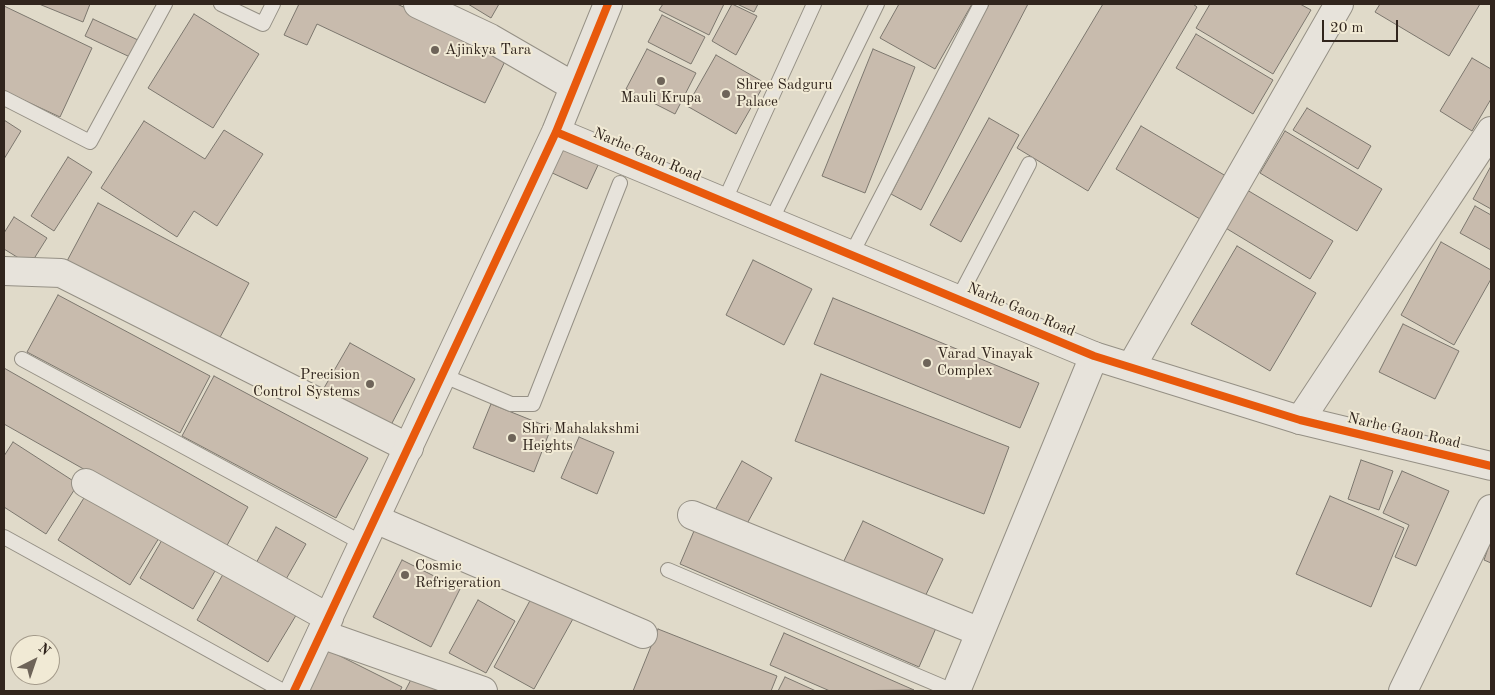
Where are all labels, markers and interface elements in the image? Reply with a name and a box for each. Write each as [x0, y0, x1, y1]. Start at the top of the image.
scale bar [1325, 10, 1401, 42]
text: 20 m [1330, 21, 1364, 36]
place label: Ajinkya Tara [445, 41, 531, 59]
marker: Ajinkya Tara [429, 44, 441, 56]
marker: Mauli Krupa [655, 75, 667, 87]
place label: Shree Sadguru Palace [736, 76, 832, 111]
marker: Shree Sadguru Palace [720, 88, 732, 100]
place label: Mauli Krupa [621, 89, 701, 107]
street label: Narhe Gaon Road [590, 124, 704, 186]
street label: Narhe Gaon Road [964, 279, 1078, 341]
place label: Varad Vinayak Complex [937, 345, 1033, 380]
marker: Varad Vinayak Complex [921, 357, 933, 369]
place label: Precision Control Systems [253, 366, 360, 401]
marker: Precision Control Systems [364, 378, 376, 390]
street label: Narhe Gaon Road [1346, 409, 1462, 453]
place label: Shri Mahalakshmi Heights [522, 420, 639, 455]
marker: Shri Mahalakshmi Heights [506, 432, 518, 444]
place label: Cosmic Refrigeration [415, 557, 501, 592]
marker: Cosmic Refrigeration [399, 569, 411, 581]
north arrow [10, 635, 60, 685]
text: N [36, 641, 53, 658]

